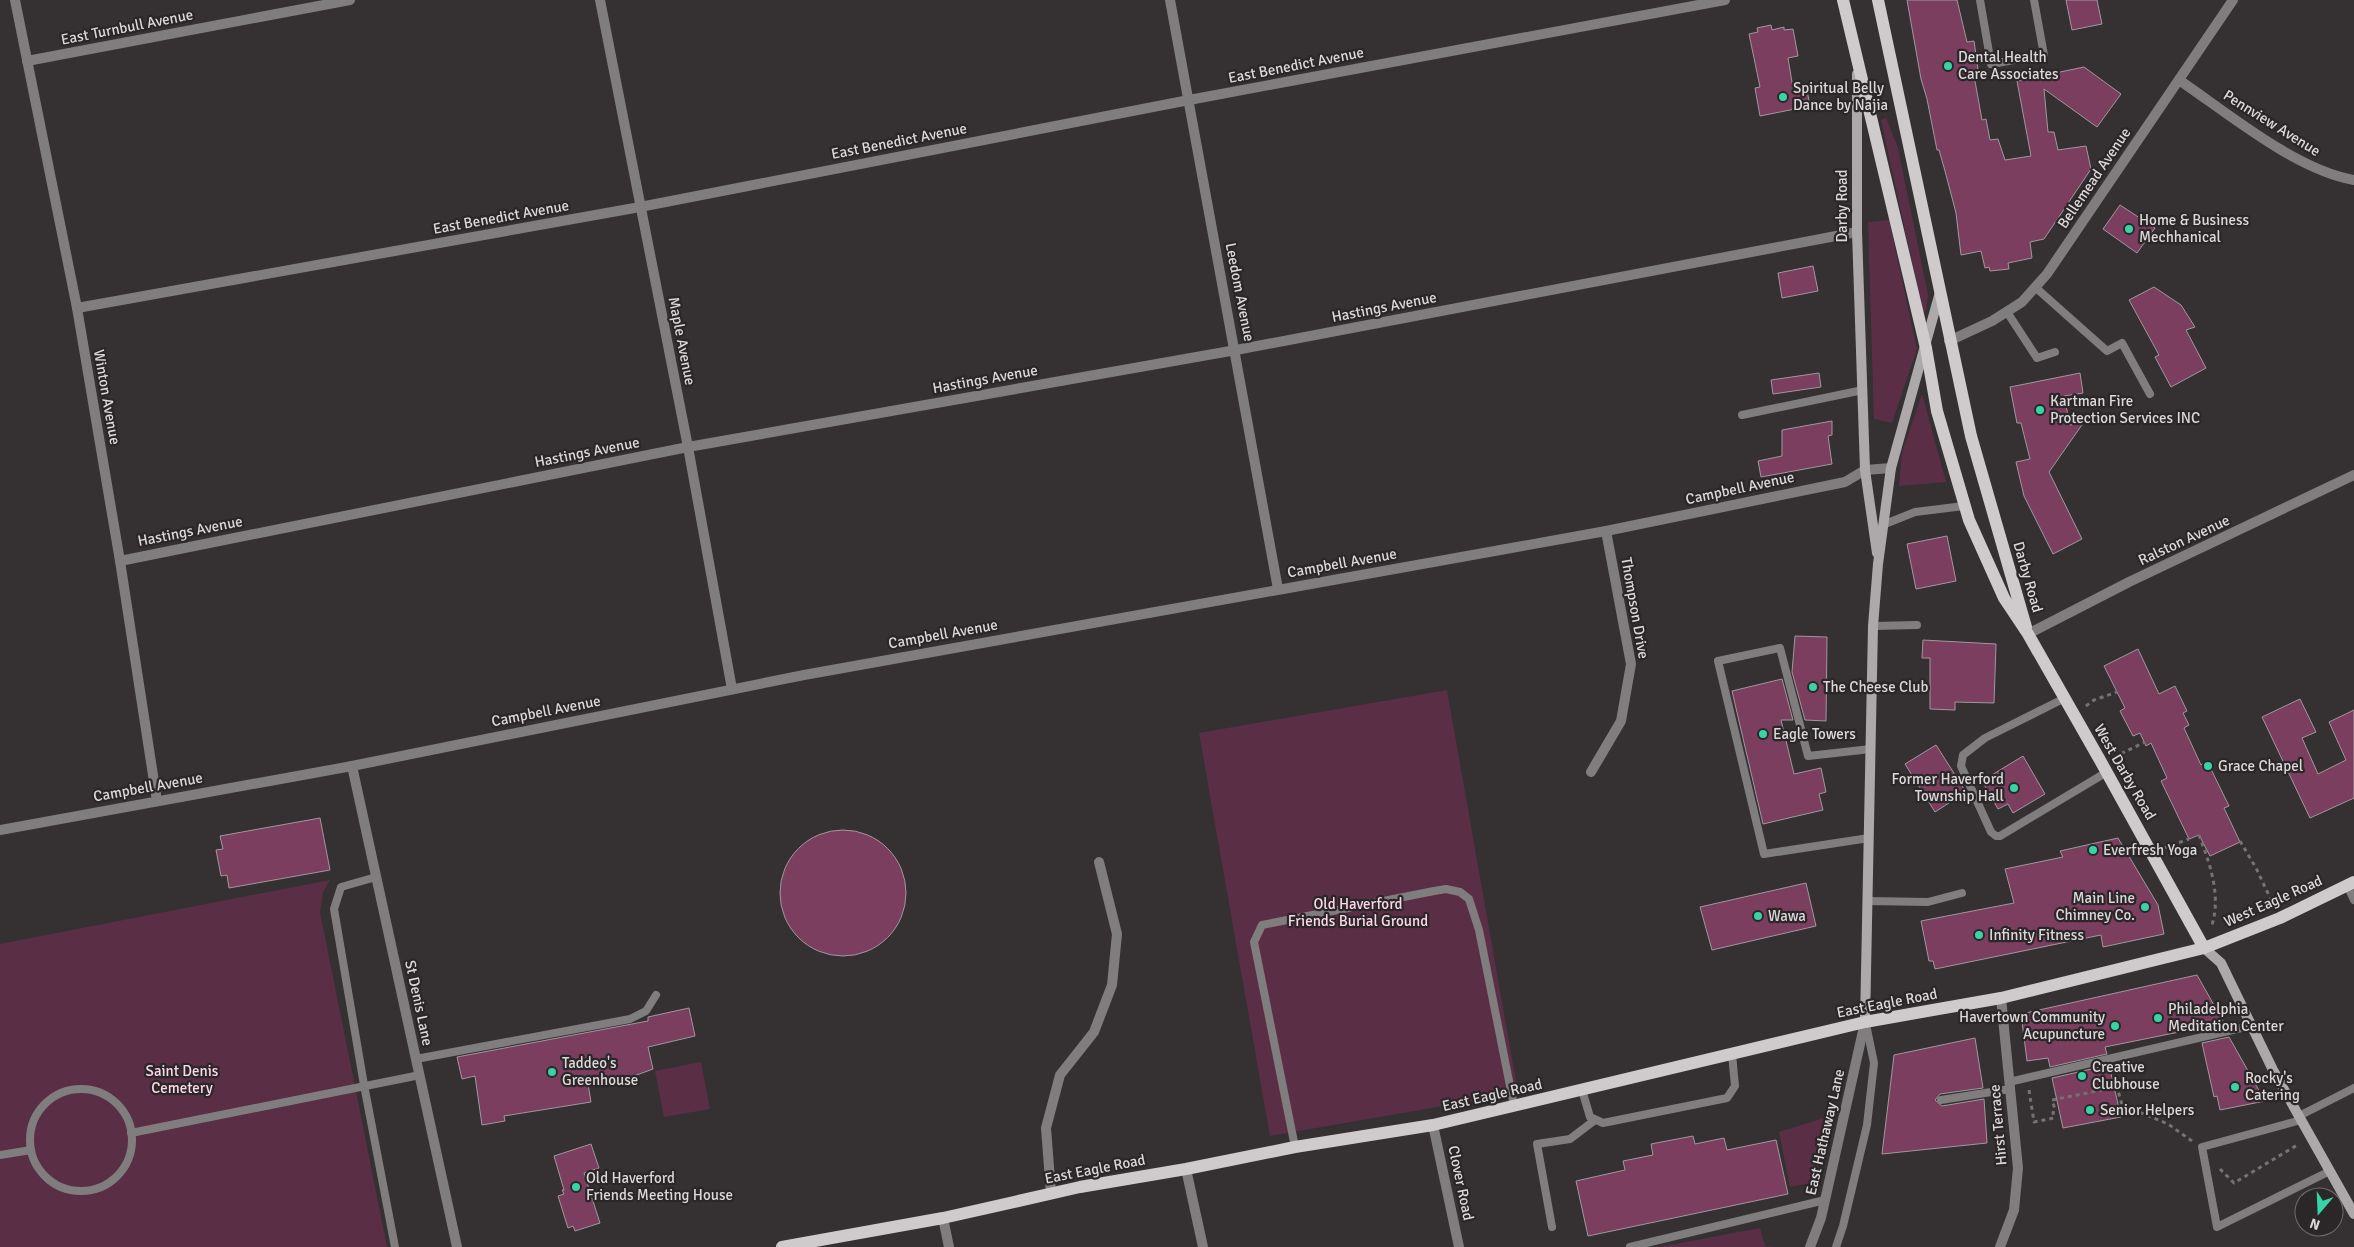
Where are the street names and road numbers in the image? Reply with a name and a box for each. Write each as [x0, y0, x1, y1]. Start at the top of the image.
street label: East Turnbull Avenue [59, 5, 195, 49]
street label: East Benedict Avenue [1227, 43, 1365, 87]
street label: Pennview Avenue [2220, 86, 2324, 160]
street label: East Benedict Avenue [830, 119, 968, 163]
street label: Bellemead Avenue [2054, 124, 2134, 232]
street label: Darby Road [1833, 169, 1851, 243]
street label: East Benedict Avenue [432, 196, 570, 238]
street label: Leedom Avenue [1222, 241, 1258, 343]
street label: Hastings Avenue [1330, 288, 1438, 326]
street label: Maple Avenue [665, 295, 699, 387]
street label: Winton Avenue [90, 348, 124, 446]
street label: Hastings Avenue [931, 361, 1039, 397]
street label: Hastings Avenue [533, 433, 641, 471]
street label: Campbell Avenue [1684, 468, 1796, 508]
street label: Ralston Avenue [2135, 511, 2233, 569]
street label: Hastings Avenue [136, 512, 244, 550]
street label: Darby Road [2009, 539, 2047, 615]
street label: Campbell Avenue [1286, 545, 1398, 581]
street label: Thompson Drive [1617, 556, 1653, 660]
street label: Campbell Avenue [887, 616, 999, 652]
street label: Campbell Avenue [490, 692, 602, 730]
street label: West Darby Road [2090, 721, 2160, 823]
street label: Campbell Avenue [92, 769, 204, 805]
street label: West Eagle Road [2221, 871, 2325, 931]
street label: St Denis Lane [401, 958, 437, 1048]
street label: East Eagle Road [1835, 984, 1939, 1022]
street label: East Hathaway Lane [1802, 1067, 1848, 1197]
street label: East Eagle Road [1440, 1075, 1544, 1115]
street label: Hirst Terrace [1985, 1084, 2011, 1166]
street label: Clover Road [1444, 1144, 1478, 1222]
street label: East Eagle Road [1043, 1150, 1147, 1188]

